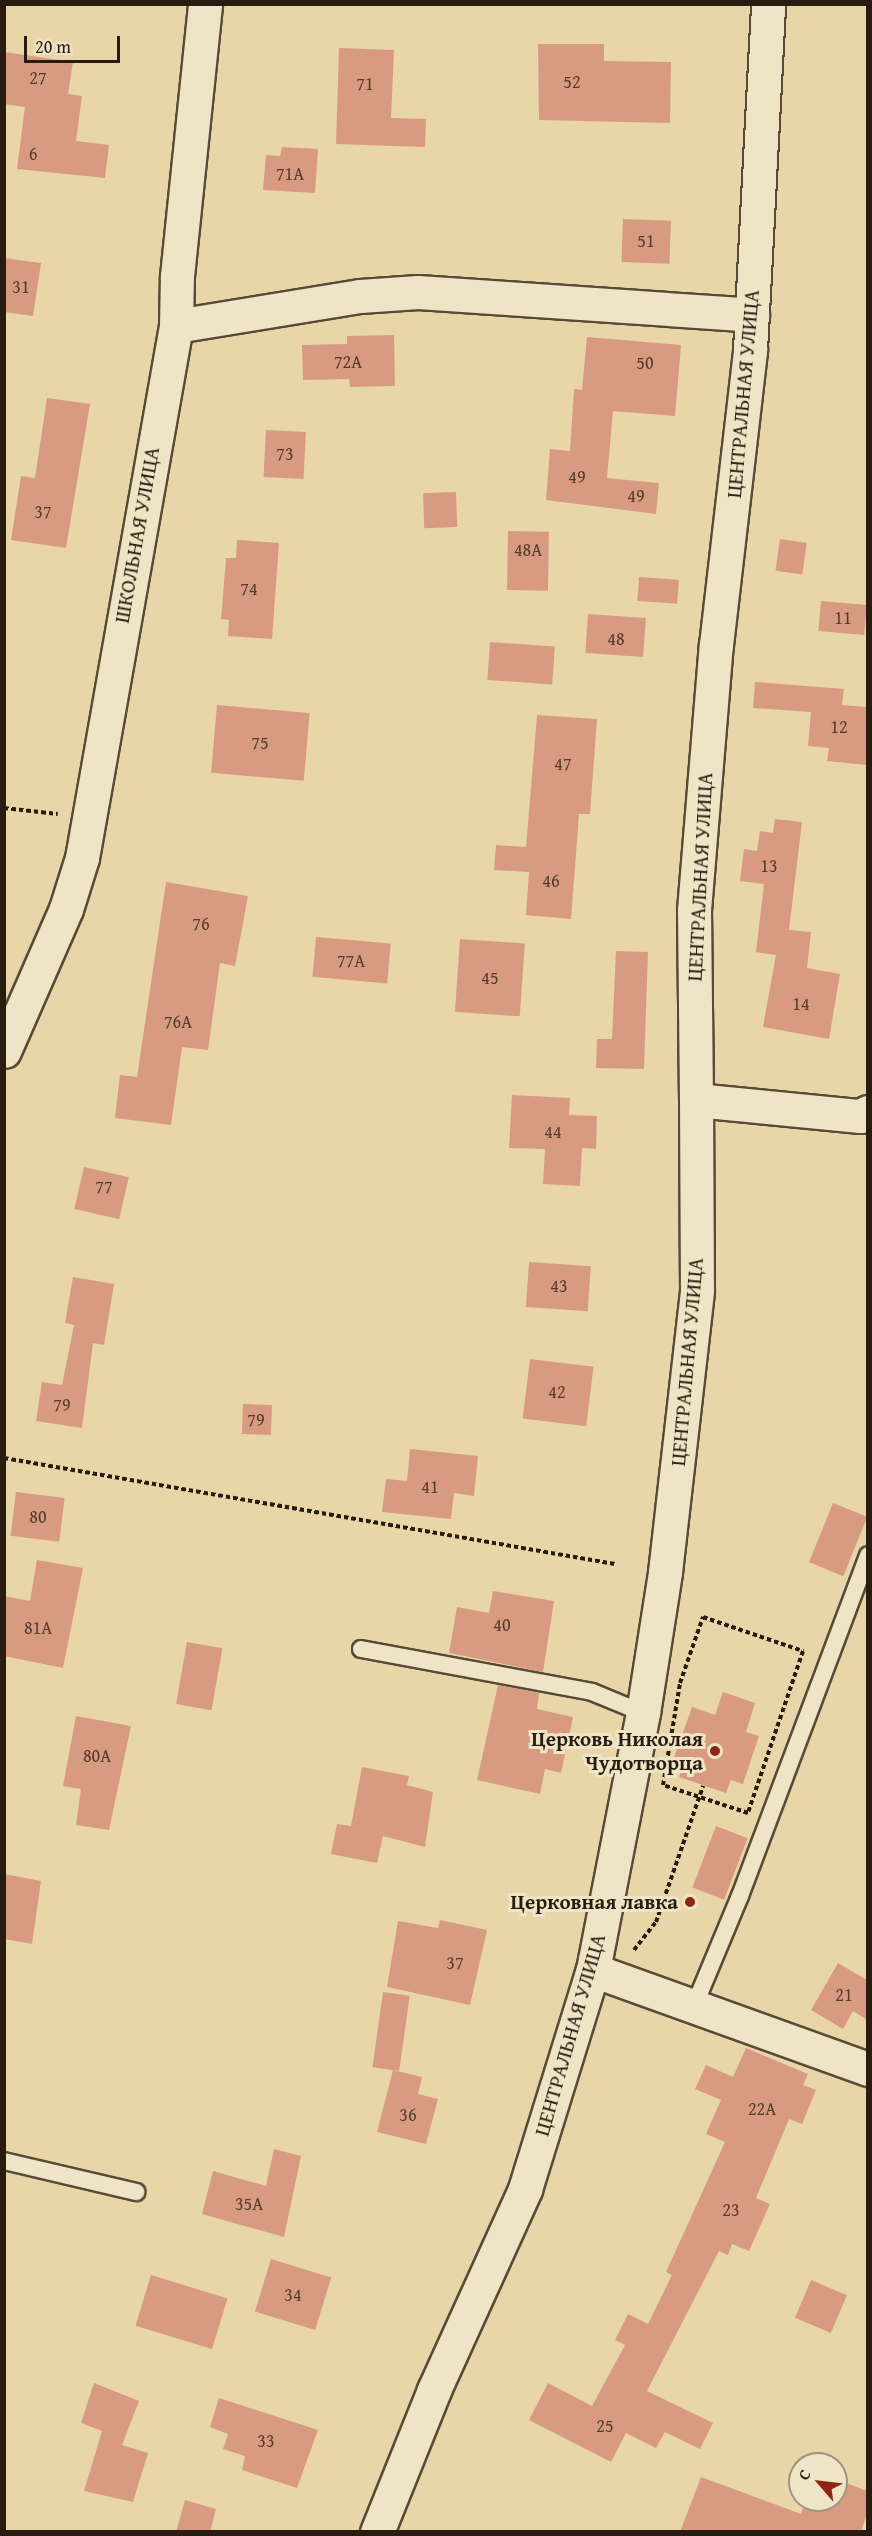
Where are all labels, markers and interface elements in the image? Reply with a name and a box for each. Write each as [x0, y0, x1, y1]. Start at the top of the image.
scale bar [27, 24, 123, 62]
text: 20 m [35, 33, 71, 60]
house number: 27 [29, 67, 47, 89]
house number: 52 [563, 71, 581, 93]
house number: 71 [356, 73, 374, 95]
house number: 6 [29, 143, 37, 165]
house number: 71А [276, 163, 304, 185]
house number: 51 [637, 230, 655, 252]
house number: 31 [12, 276, 30, 298]
street label: ЦЕНТРАЛЬНАЯ УЛИЦА [721, 289, 765, 499]
house number: 72А [334, 351, 362, 373]
house number: 50 [636, 352, 654, 374]
house number: 73 [276, 443, 294, 465]
street label: ШКОЛЬНАЯ УЛИЦА [109, 445, 165, 625]
house number: 49 [568, 466, 586, 488]
house number: 49 [627, 485, 645, 507]
house number: 37 [34, 501, 52, 523]
house number: 48А [514, 539, 542, 561]
house number: 74 [240, 578, 258, 600]
house number: 11 [834, 607, 852, 629]
house number: 48 [607, 628, 625, 650]
house number: 12 [830, 716, 848, 738]
house number: 75 [251, 732, 269, 754]
house number: 47 [554, 753, 572, 775]
street label: ЦЕНТРАЛЬНАЯ УЛИЦА [682, 772, 718, 982]
house number: 13 [760, 855, 778, 877]
house number: 46 [542, 870, 560, 892]
house number: 76 [192, 913, 210, 935]
house number: 77А [337, 950, 365, 972]
house number: 45 [481, 967, 499, 989]
house number: 14 [792, 993, 810, 1015]
house number: 76А [164, 1011, 192, 1033]
house number: 44 [544, 1121, 562, 1143]
house number: 77 [95, 1176, 113, 1198]
street label: ЦЕНТРАЛЬНАЯ УЛИЦА [665, 1257, 709, 1467]
house number: 43 [550, 1275, 568, 1297]
house number: 42 [548, 1381, 566, 1403]
house number: 79 [53, 1394, 71, 1416]
house number: 79 [247, 1409, 265, 1431]
house number: 41 [421, 1476, 439, 1498]
house number: 80 [29, 1506, 47, 1528]
house number: 40 [493, 1614, 511, 1636]
house number: 81А [24, 1617, 52, 1639]
place label: Церковь Николая Чудотворца [531, 1726, 703, 1776]
marker: Церковь Николая Чудотворца [708, 1744, 722, 1758]
house number: 80А [83, 1745, 111, 1767]
place label: Церковная лавка [511, 1889, 678, 1915]
marker: Церковная лавка [683, 1895, 697, 1909]
street label: ЦЕНТРАЛЬНАЯ УЛИЦА [529, 1931, 611, 2139]
house number: 37 [446, 1952, 464, 1974]
house number: 21 [835, 1984, 853, 2006]
house number: 22А [748, 2098, 776, 2120]
house number: 36 [399, 2104, 417, 2126]
house number: 35А [235, 2193, 263, 2215]
house number: 23 [722, 2199, 740, 2221]
house number: 34 [284, 2284, 302, 2306]
house number: 25 [596, 2415, 614, 2437]
house number: 33 [257, 2430, 275, 2452]
north arrow [788, 2452, 848, 2512]
text: С [791, 2465, 817, 2484]

